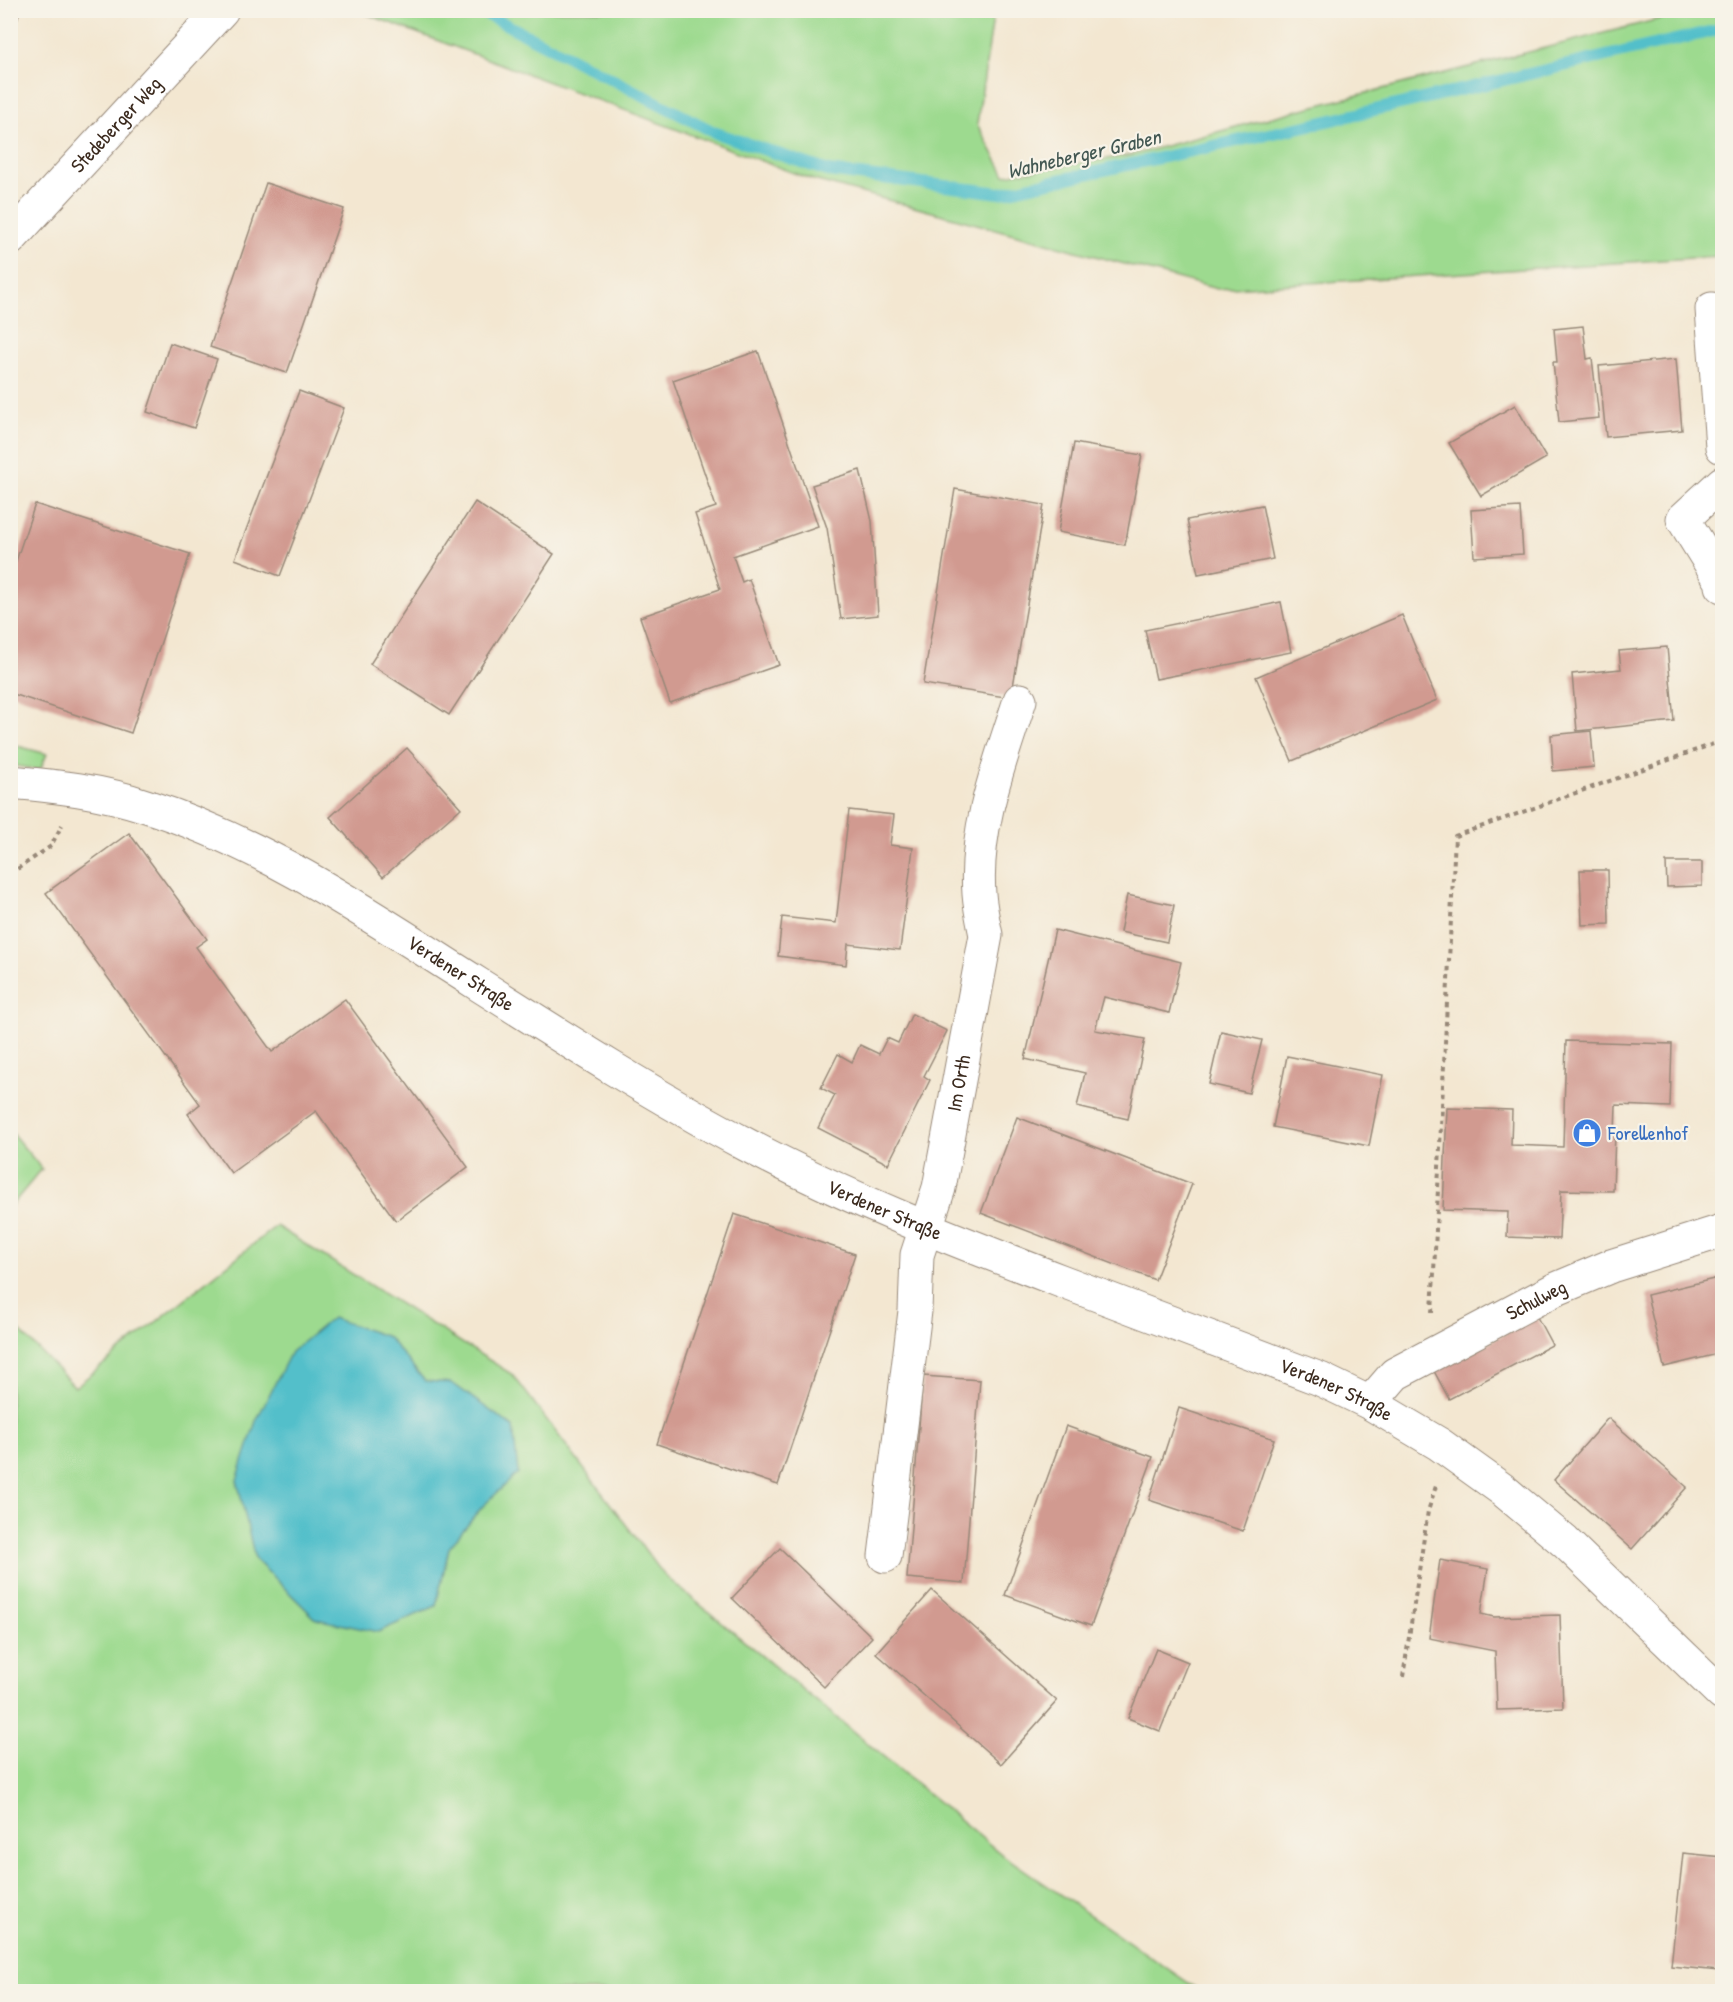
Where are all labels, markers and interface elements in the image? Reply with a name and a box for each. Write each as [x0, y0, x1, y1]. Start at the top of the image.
street label: Stedeberger Weg [64, 70, 167, 178]
water label: Wahneberger Graben [1004, 121, 1165, 185]
street label: Verdener Straße [402, 928, 520, 1017]
street label: Im Orth [939, 1053, 976, 1114]
shop icon: Forellenhof [1571, 1117, 1603, 1149]
place label: Forellenhof [1607, 1119, 1688, 1146]
street label: Verdener Straße [823, 1173, 946, 1246]
street label: Schulweg [1501, 1272, 1570, 1326]
street label: Verdener Straße [1276, 1351, 1398, 1427]

